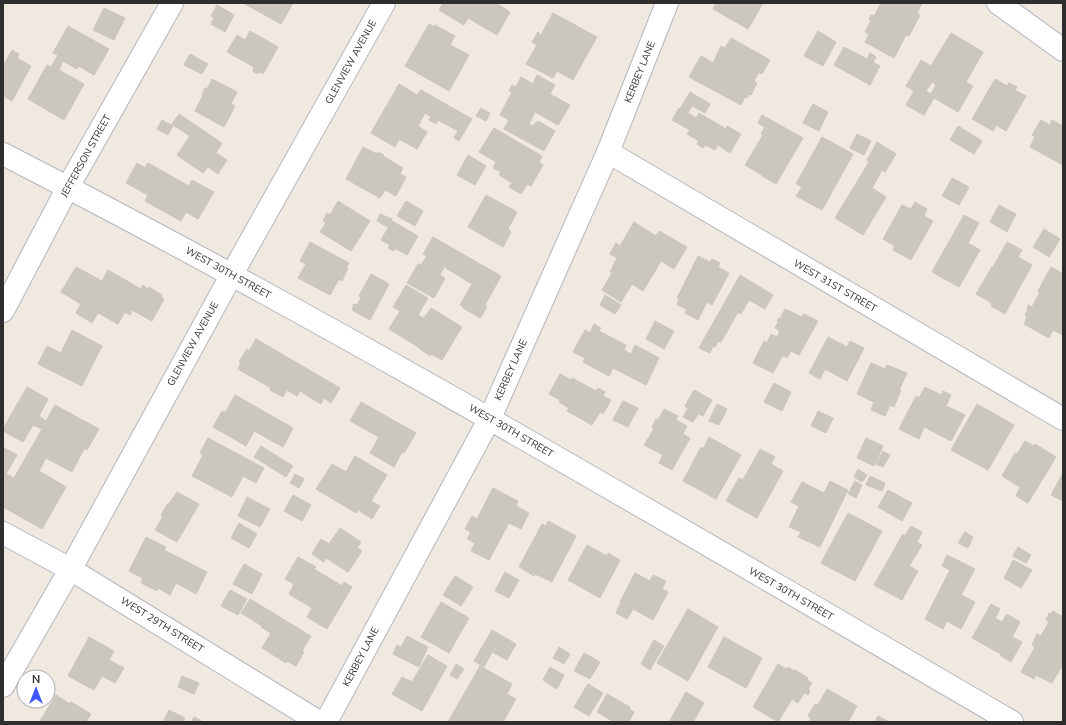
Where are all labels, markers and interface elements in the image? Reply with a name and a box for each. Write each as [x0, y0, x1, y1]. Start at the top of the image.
street label: GLENVIEW AVENUE [322, 17, 380, 107]
street label: KERBEY LANE [621, 39, 659, 105]
street label: JEFFERSON STREET [57, 112, 115, 201]
street label: WEST 30TH STREET [183, 244, 273, 302]
street label: WEST 31ST STREET [791, 256, 879, 316]
street label: GLENVIEW AVENUE [164, 299, 222, 389]
street label: KERBEY LANE [491, 337, 531, 403]
street label: WEST 30TH STREET [466, 401, 556, 461]
street label: WEST 30TH STREET [746, 564, 836, 624]
street label: WEST 29TH STREET [118, 594, 206, 656]
street label: KERBEY LANE [339, 625, 383, 689]
north arrow [16, 669, 56, 709]
text: N [32, 672, 40, 687]

